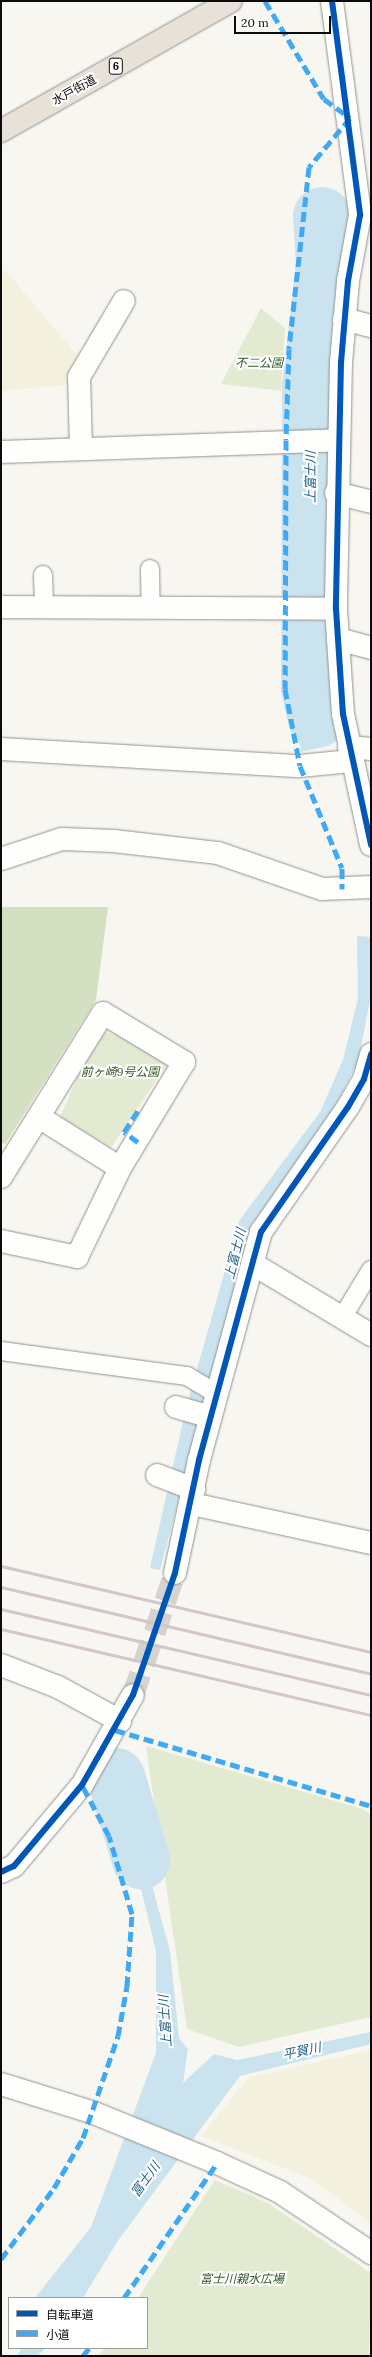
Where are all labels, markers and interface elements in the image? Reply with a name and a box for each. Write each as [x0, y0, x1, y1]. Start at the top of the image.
scale bar [236, 8, 333, 34]
text: 20 m [241, 15, 269, 30]
road number: 6 [108, 57, 124, 75]
street label: 水戸街道 [50, 72, 98, 108]
park label: 不二公園 [235, 356, 283, 370]
water label: 上富士川 [303, 451, 319, 503]
park label: 前ヶ崎9号公園 [81, 1065, 159, 1079]
water label: 上富士川 [222, 1227, 250, 1281]
water label: 上富士川 [156, 1995, 176, 2047]
water label: 平賀川 [281, 2040, 323, 2064]
water label: 富士川 [128, 2160, 164, 2200]
park label: 富士川親水広場 [200, 2272, 284, 2286]
legend [8, 2297, 148, 2349]
text: 自転車道 [46, 2307, 94, 2322]
text: 小道 [46, 2327, 70, 2342]

